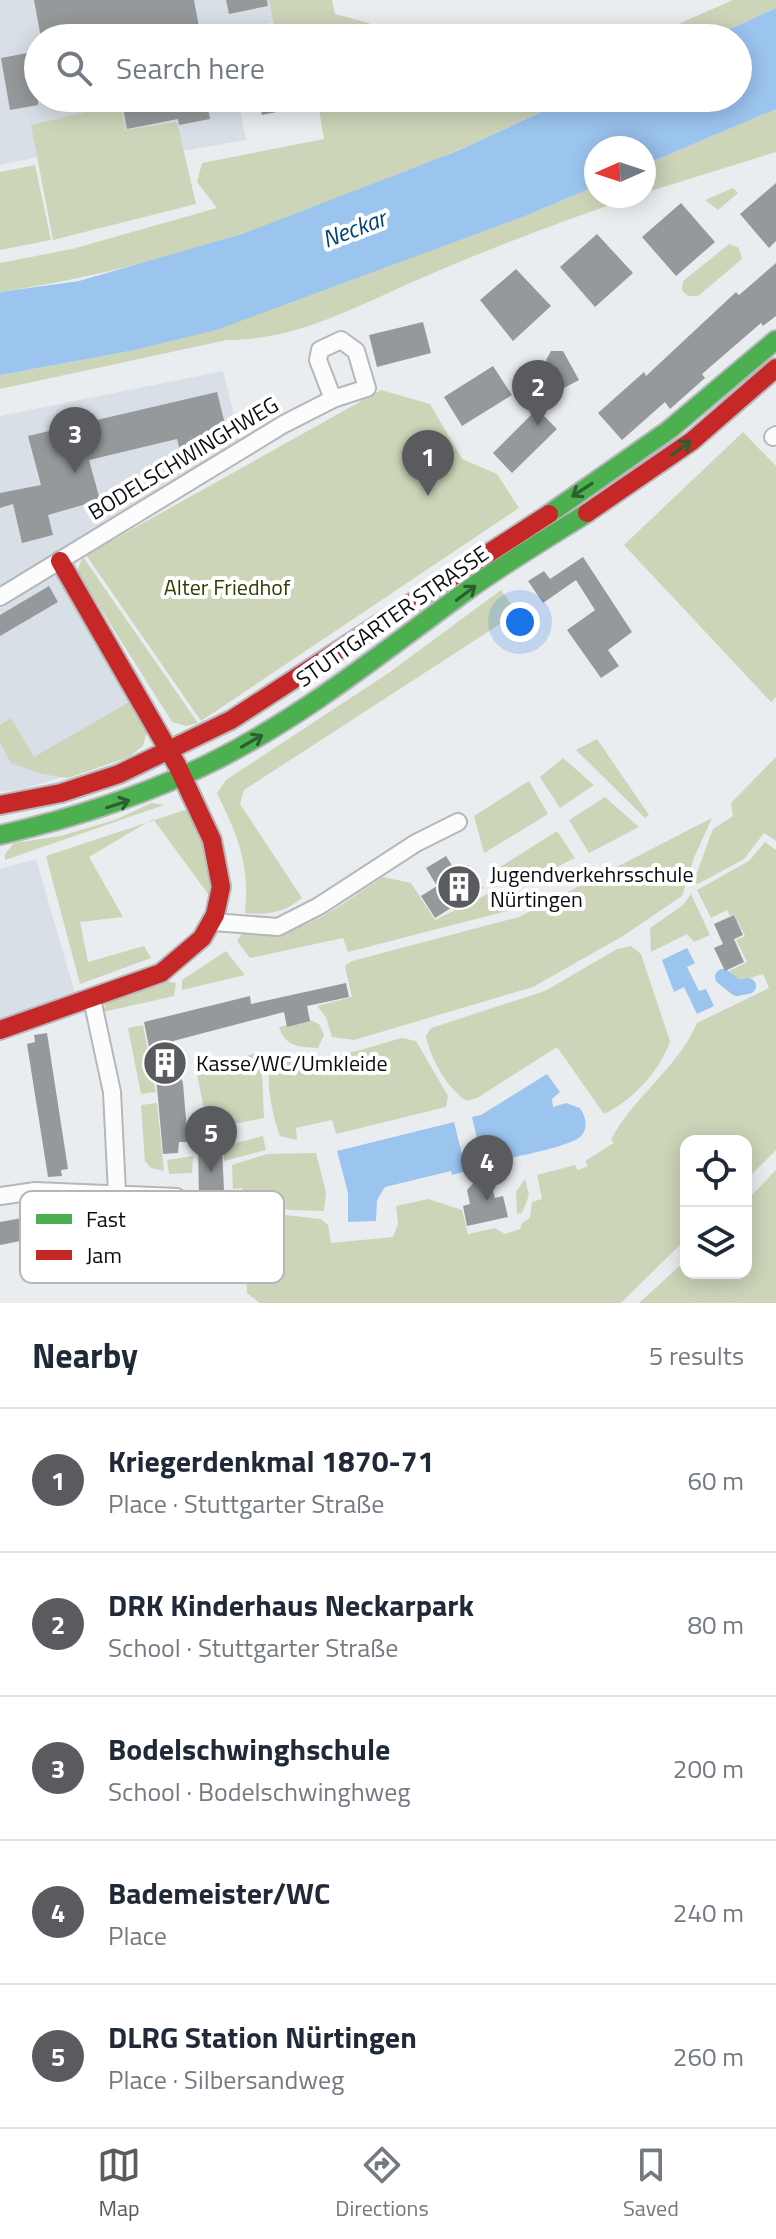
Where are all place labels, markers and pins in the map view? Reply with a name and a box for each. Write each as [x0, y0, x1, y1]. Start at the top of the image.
pin: 2 [512, 360, 564, 426]
pin: 3 [49, 407, 101, 473]
pin: 1 [402, 430, 454, 496]
place label: Jugendverkehrsschule Nürtingen [490, 857, 694, 916]
building icon: Jugendverkehrsschule Nürtingen [435, 863, 483, 911]
building icon: Kasse/WC/Umkleide [141, 1039, 189, 1087]
place label: Kasse/WC/Umkleide [196, 1046, 388, 1080]
pin: 5 [185, 1106, 237, 1172]
pin: 4 [461, 1135, 513, 1201]

